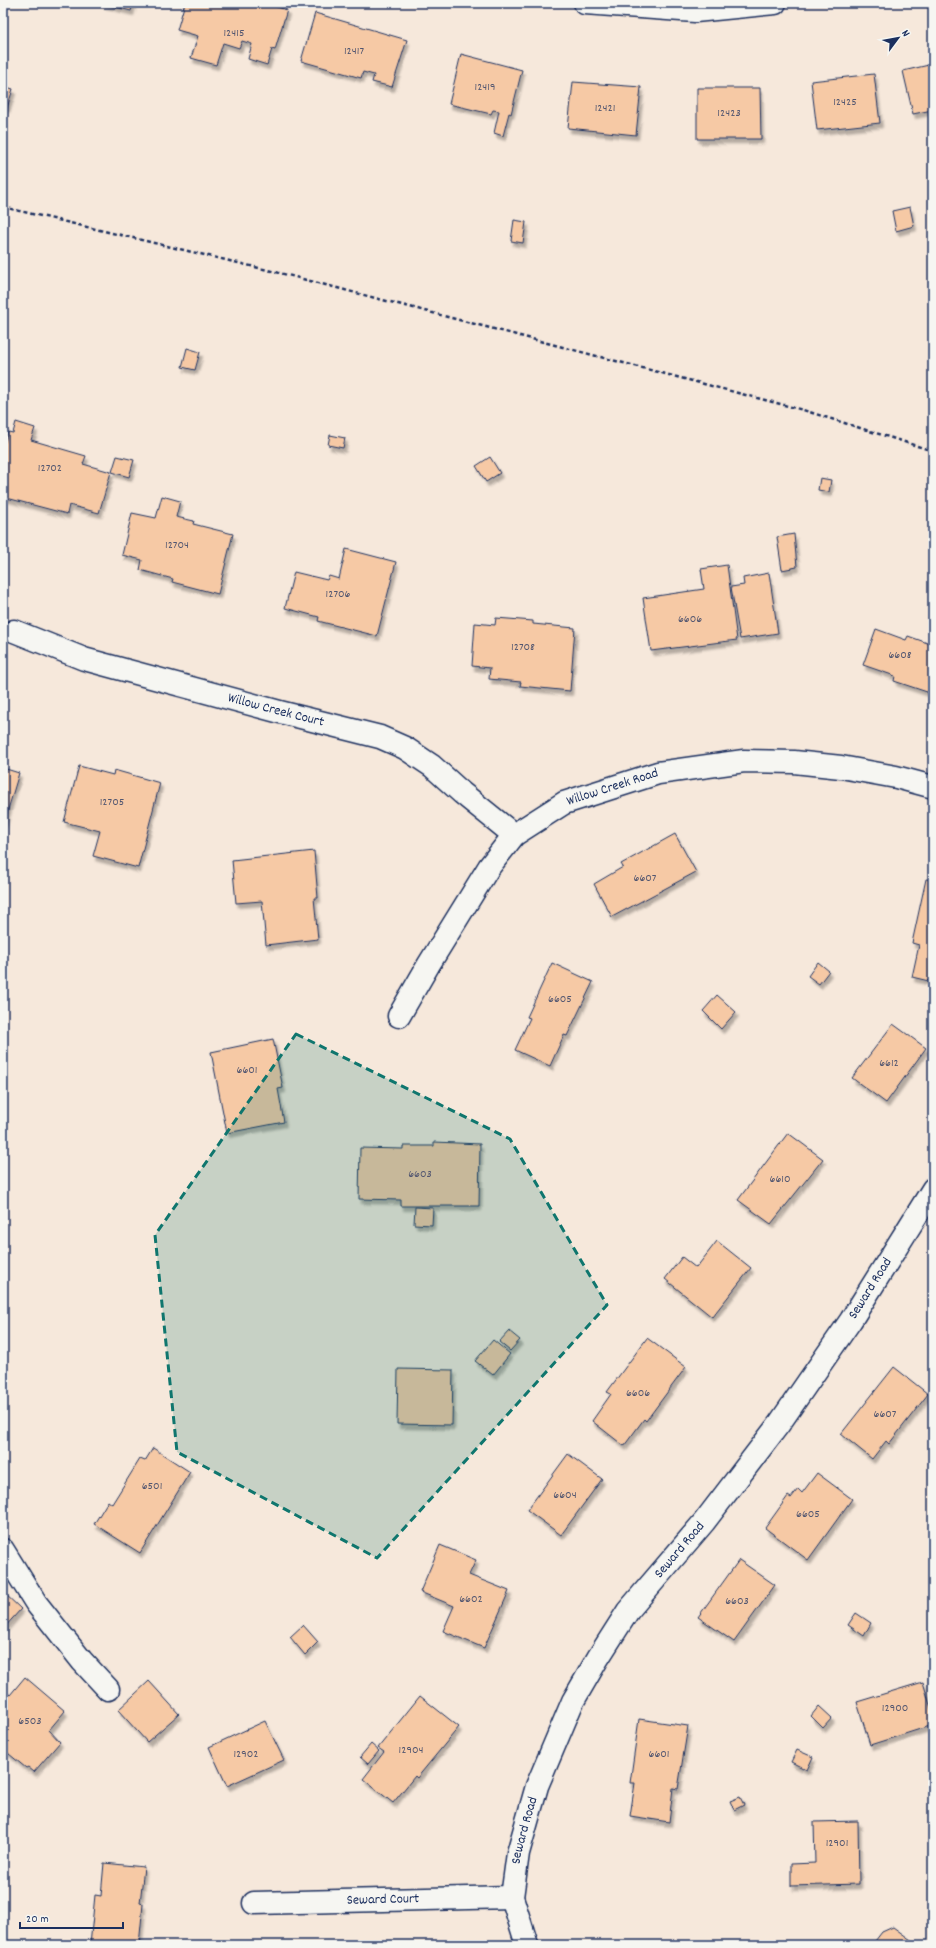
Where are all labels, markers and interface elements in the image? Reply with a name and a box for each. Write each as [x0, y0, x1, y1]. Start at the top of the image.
north arrow [878, 18, 918, 58]
house number: 12415 [223, 25, 245, 42]
text: N [897, 27, 913, 41]
house number: 12417 [344, 43, 364, 60]
house number: 12419 [475, 79, 495, 96]
house number: 12425 [833, 94, 857, 111]
house number: 12421 [595, 100, 615, 117]
house number: 12423 [717, 105, 741, 122]
house number: 12702 [38, 460, 62, 477]
house number: 12704 [165, 537, 189, 554]
house number: 12706 [326, 586, 351, 603]
house number: 6606 [678, 611, 702, 628]
house number: 12708 [511, 639, 535, 656]
house number: 6608 [888, 647, 912, 664]
street label: Willow Creek Court [225, 688, 326, 733]
street label: Willow Creek Road [564, 763, 661, 812]
house number: 12705 [100, 794, 124, 811]
house number: 6607 [634, 870, 657, 887]
house number: 6605 [548, 991, 572, 1008]
house number: 6612 [879, 1055, 899, 1072]
house number: 6601 [237, 1062, 257, 1079]
house number: 6603 [408, 1166, 432, 1183]
house number: 6610 [770, 1171, 790, 1188]
street label: Seward Road [844, 1254, 897, 1323]
house number: 6606 [626, 1385, 650, 1402]
house number: 6607 [874, 1406, 897, 1423]
house number: 6501 [142, 1478, 162, 1495]
house number: 6604 [553, 1487, 577, 1504]
house number: 6605 [796, 1506, 820, 1523]
street label: Seward Road [650, 1517, 710, 1583]
house number: 6602 [459, 1591, 483, 1608]
house number: 6603 [725, 1593, 749, 1610]
house number: 12900 [882, 1700, 908, 1717]
house number: 6503 [18, 1713, 42, 1730]
house number: 12904 [399, 1742, 423, 1759]
house number: 12902 [233, 1746, 259, 1763]
house number: 6601 [649, 1746, 669, 1763]
street label: Seward Road [507, 1795, 543, 1866]
house number: 12901 [826, 1835, 848, 1852]
street label: Seward Court [346, 1889, 419, 1911]
scale bar [20, 1904, 123, 1930]
text: 20 m [26, 1911, 49, 1928]

